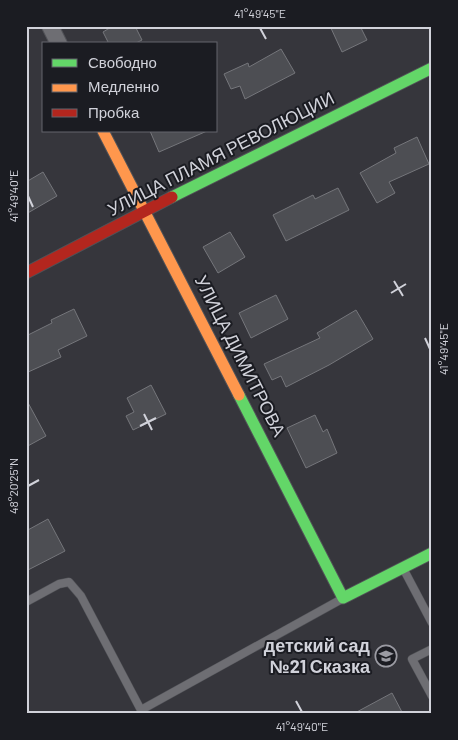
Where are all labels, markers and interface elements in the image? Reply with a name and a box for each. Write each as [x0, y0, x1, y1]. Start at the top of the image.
text: 41°49'45"E [234, 6, 286, 20]
legend [42, 42, 218, 132]
text: Свободно [88, 53, 157, 71]
text: Медленно [88, 77, 159, 95]
street label: УЛИЦА ПЛАМЯ РЕВОЛЮЦИИ [104, 86, 337, 220]
text: Пробка [88, 103, 140, 121]
text: 41°49'40"E [6, 170, 20, 222]
street label: УЛИЦА ДИМИТРОВА [191, 271, 291, 440]
text: 41°49'45"E [436, 323, 450, 375]
text: 48°20'25"N [6, 458, 20, 514]
place label: детский сад №21 Сказка [264, 634, 371, 677]
school or university icon: детский сад №21 Сказка [374, 644, 398, 668]
text: 41°49'40"E [276, 719, 328, 733]

